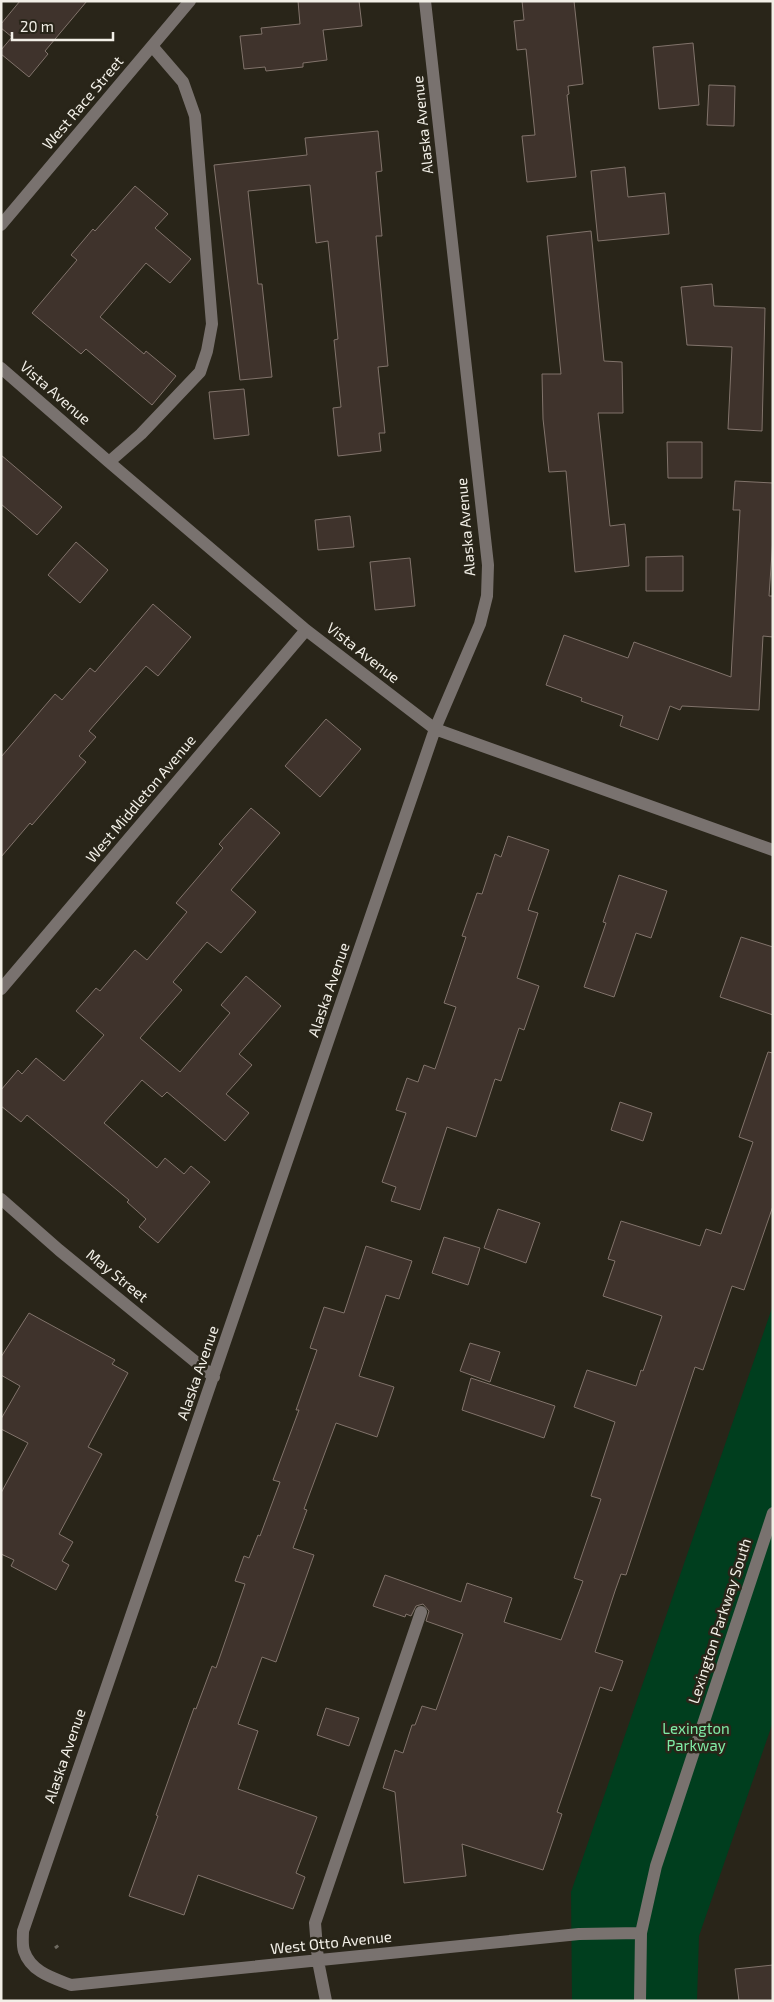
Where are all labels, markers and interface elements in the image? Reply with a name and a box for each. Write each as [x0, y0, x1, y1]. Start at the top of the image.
scale bar [12, 10, 114, 42]
text: 20 m [20, 17, 54, 35]
street label: West Race Street [38, 52, 127, 153]
street label: Alaska Avenue [408, 75, 436, 175]
street label: Vista Avenue [17, 357, 95, 428]
street label: Alaska Avenue [452, 477, 478, 577]
street label: Vista Avenue [324, 618, 404, 686]
street label: West Middleton Avenue [81, 731, 199, 866]
street label: Alaska Avenue [303, 940, 353, 1039]
street label: May Street [83, 1245, 152, 1306]
street label: Alaska Avenue [172, 1323, 222, 1422]
street label: Lexington Parkway South [684, 1536, 754, 1706]
street label: Alaska Avenue [39, 1706, 89, 1805]
park label: Lexington Parkway [662, 1719, 730, 1754]
street label: West Otto Avenue [269, 1927, 392, 1957]

